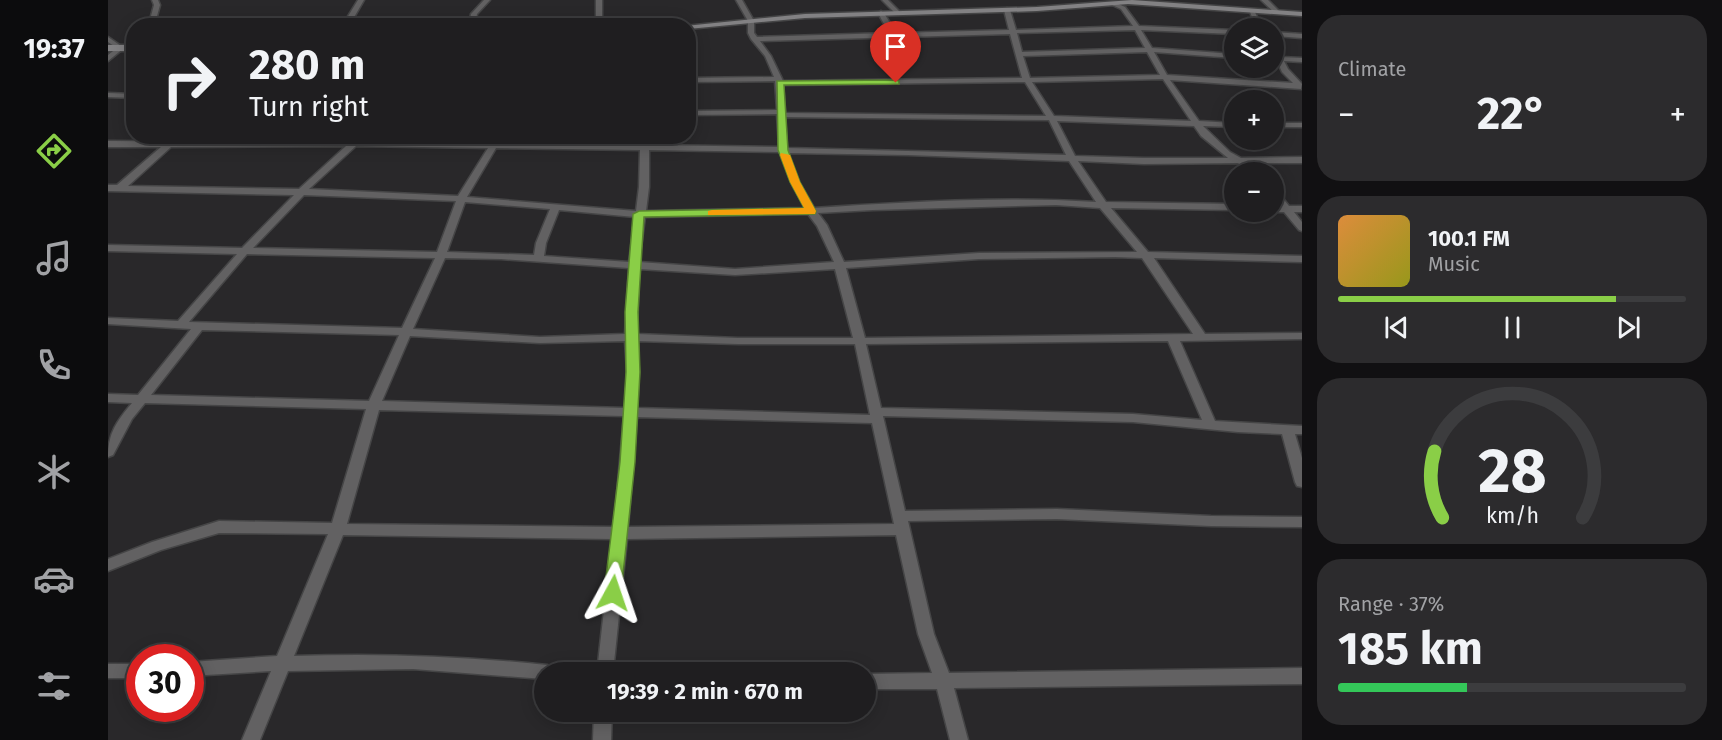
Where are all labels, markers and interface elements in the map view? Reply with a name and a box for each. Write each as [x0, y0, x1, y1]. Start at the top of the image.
map controls [1224, 18, 1284, 222]
button: layers [1224, 18, 1284, 78]
pin [870, 21, 921, 83]
icon: arrive [879, 30, 912, 63]
text: 19:37 [23, 33, 85, 65]
text: 280 m [249, 40, 365, 90]
icon: right [150, 42, 228, 120]
text: Climate [1338, 57, 1406, 81]
text: 22° [1477, 87, 1547, 141]
button: + [1224, 90, 1284, 150]
text: Turn right [249, 91, 369, 123]
text: − [1338, 95, 1355, 135]
text: + [1670, 95, 1686, 135]
icon: directions [33, 130, 75, 172]
button: − [1224, 162, 1284, 222]
text: 100.1 FM [1428, 225, 1510, 252]
icon: music [33, 237, 75, 279]
text: Music [1428, 252, 1480, 276]
icon: previous [1380, 311, 1413, 344]
icon: pause [1496, 311, 1529, 344]
icon: next [1612, 311, 1645, 344]
icon: phone [33, 344, 75, 386]
text: 28 [1478, 434, 1546, 509]
icon: climate [33, 451, 75, 493]
text: km/h [1485, 503, 1539, 529]
icon: car [33, 558, 75, 600]
position arrow [581, 561, 645, 625]
text: Range · 37% [1338, 592, 1444, 616]
text: 185 km [1338, 622, 1483, 676]
speed limit sign: 30 [126, 644, 204, 722]
icon: filters [33, 665, 75, 707]
text: 19:39 · 2 min · 670 m [607, 678, 803, 705]

